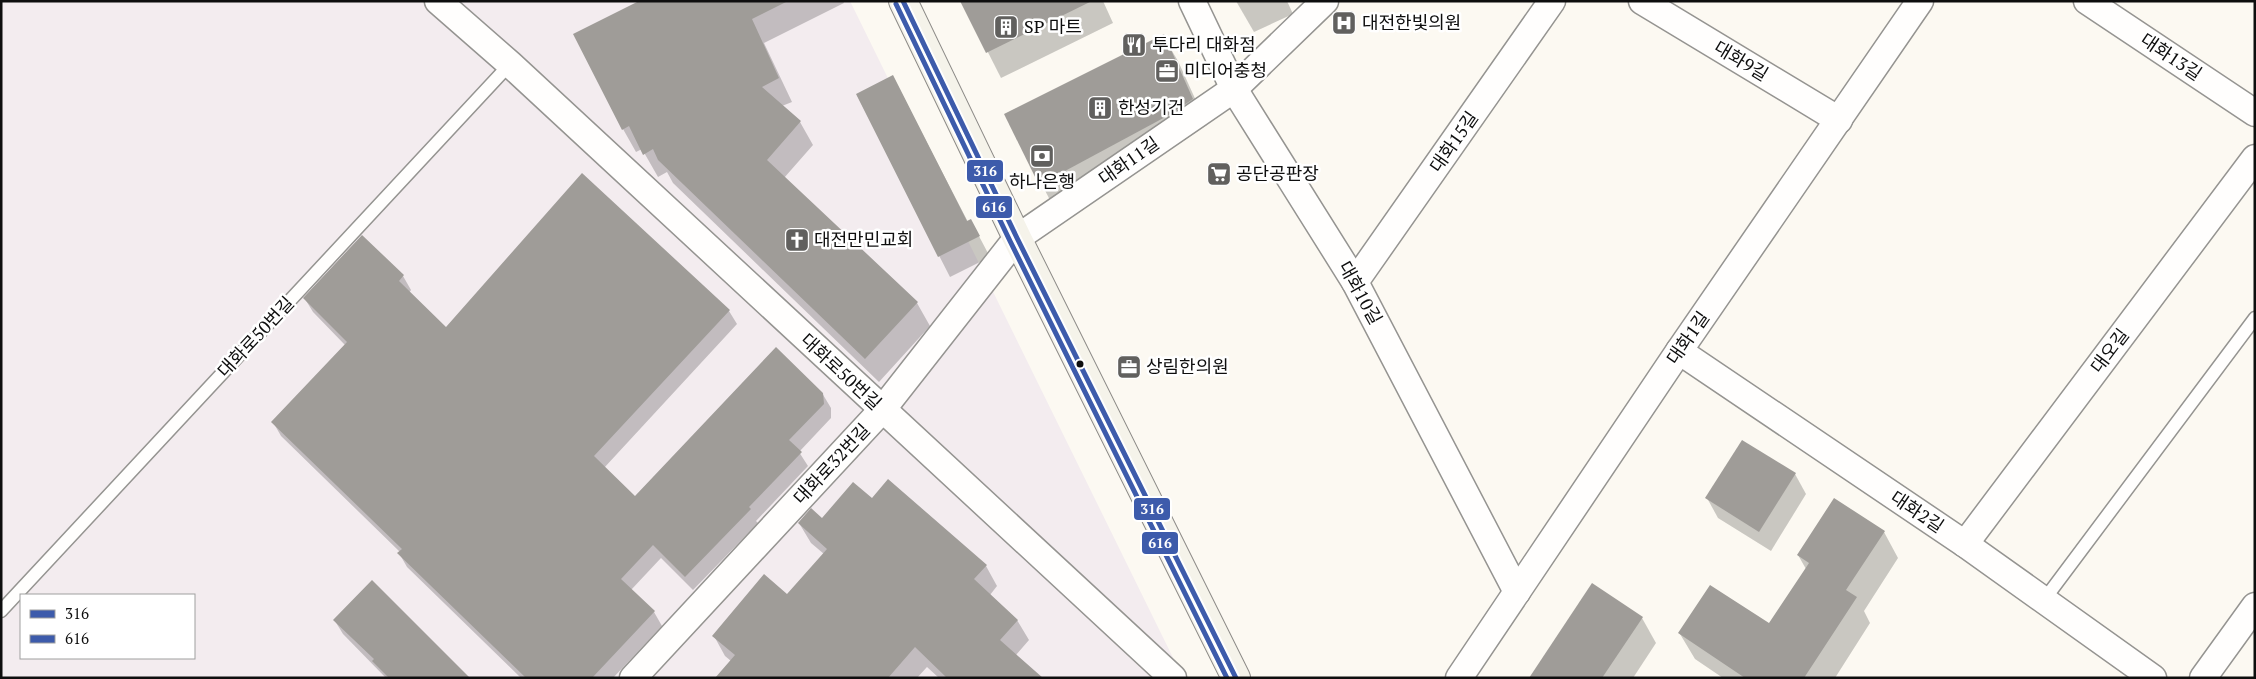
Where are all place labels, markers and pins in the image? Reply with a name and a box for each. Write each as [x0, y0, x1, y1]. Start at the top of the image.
hospital icon: 대전한빛의원 [1331, 10, 1357, 36]
place label: 대전한빛의원 [1362, 10, 1461, 34]
building icon: SP 마트 [993, 14, 1019, 40]
place label: SP 마트 [1024, 14, 1082, 38]
restaurant icon: 투다리 대화점 [1121, 32, 1147, 58]
place label: 투다리 대화점 [1152, 32, 1256, 56]
office icon: 미디어충청 [1154, 58, 1180, 84]
place label: 미디어충청 [1184, 58, 1267, 82]
building icon: 한성기건 [1087, 95, 1113, 121]
place label: 한성기건 [1118, 95, 1184, 119]
bank icon: 하나은행 [1029, 143, 1055, 169]
supermarket icon: 공단공판장 [1206, 161, 1232, 187]
place label: 공단공판장 [1236, 161, 1319, 185]
place label: 하나은행 [1009, 169, 1075, 193]
church icon: 대전만민교회 [784, 227, 810, 253]
place label: 대전만민교회 [814, 227, 913, 251]
office icon: 상림한의원 [1116, 354, 1142, 380]
place label: 상림한의원 [1146, 354, 1229, 378]
unlabelled marker [1075, 359, 1085, 369]

